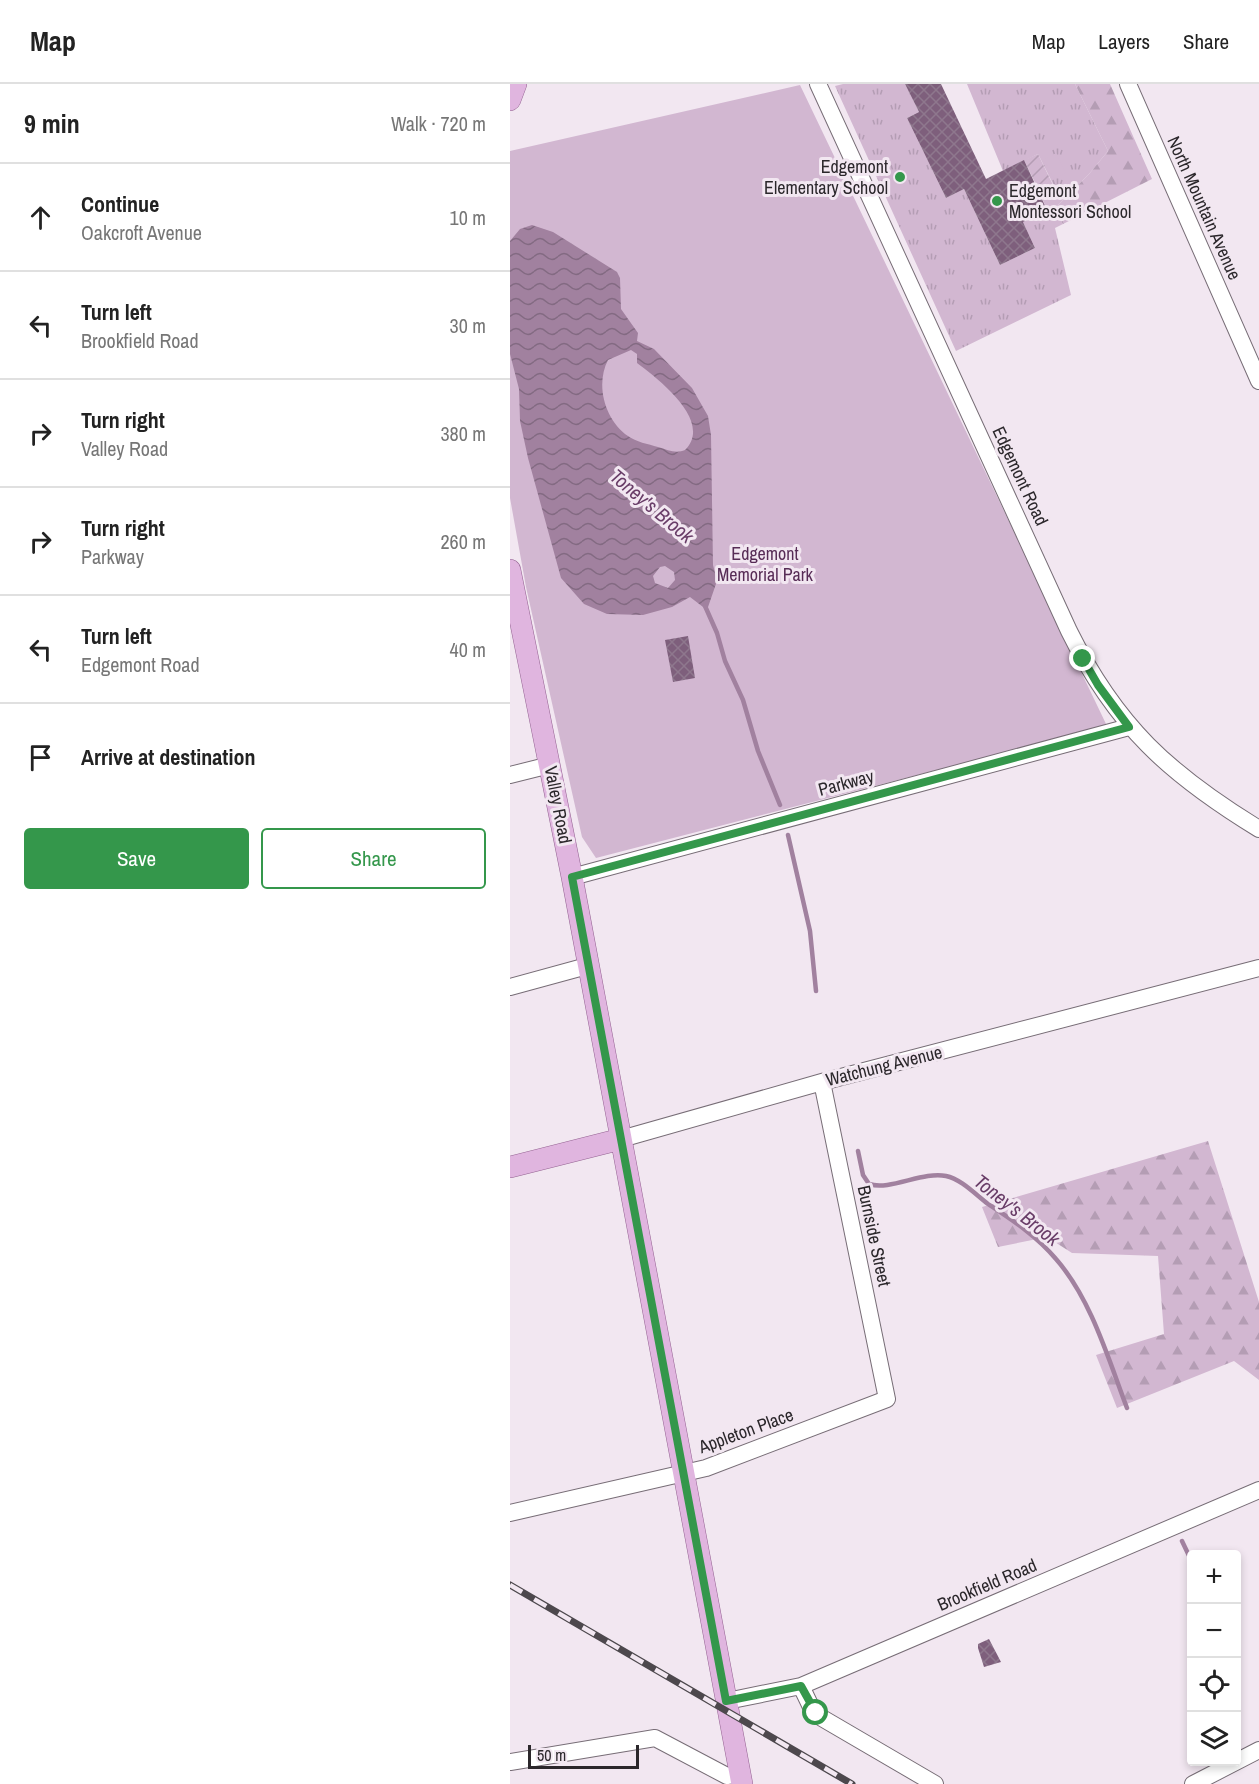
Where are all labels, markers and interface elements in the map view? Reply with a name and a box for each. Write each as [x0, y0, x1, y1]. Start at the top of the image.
text: Map [30, 22, 76, 60]
text: Map [1032, 27, 1065, 56]
text: Layers [1098, 27, 1150, 56]
text: Share [1183, 27, 1229, 56]
text: 9 min [24, 106, 80, 141]
text: Walk · 720 m [391, 110, 486, 137]
street label: North Mountain Avenue [1162, 132, 1247, 284]
place label: Edgemont Elementary School [764, 154, 888, 200]
marker: Edgemont Elementary School [893, 170, 907, 184]
place label: Edgemont Montessori School [1009, 178, 1131, 224]
text: Continue [81, 189, 159, 219]
marker: Edgemont Montessori School [990, 194, 1004, 208]
icon: ahead [24, 201, 57, 234]
text: 10 m [450, 204, 486, 231]
text: Oakcroft Avenue [81, 219, 202, 246]
text: Turn left [81, 297, 152, 327]
icon: left [24, 309, 57, 342]
text: 30 m [450, 312, 486, 339]
text: Brookfield Road [81, 327, 199, 354]
text: Turn right [81, 405, 165, 435]
icon: right [24, 417, 57, 450]
text: 380 m [440, 420, 486, 447]
street label: Edgemont Road [987, 422, 1054, 529]
text: Valley Road [81, 435, 168, 462]
water label: Toney's Brook [605, 462, 701, 549]
text: Turn right [81, 513, 165, 543]
icon: right [24, 525, 57, 558]
text: 260 m [440, 528, 486, 555]
park label: Edgemont Memorial Park [717, 541, 814, 587]
text: Parkway [81, 543, 144, 570]
text: Turn left [81, 621, 152, 651]
icon: left [24, 633, 57, 666]
text: 40 m [450, 636, 486, 663]
route end [1069, 645, 1095, 671]
text: Edgemont Road [81, 651, 200, 678]
icon: arrive [24, 741, 57, 774]
text: Arrive at destination [81, 742, 255, 772]
street label: Parkway [815, 763, 877, 802]
street label: Valley Road [539, 764, 578, 846]
button: Save [24, 828, 249, 889]
button: Share [261, 828, 486, 889]
street label: Watchung Avenue [823, 1039, 945, 1092]
water label: Toney's Brook [969, 1168, 1066, 1252]
street label: Burnside Street [852, 1183, 897, 1289]
street label: Appleton Place [694, 1402, 797, 1460]
map controls [1187, 1550, 1241, 1766]
button: + [1187, 1550, 1241, 1604]
street label: Brookfield Road [933, 1552, 1040, 1617]
button: − [1187, 1604, 1241, 1658]
button: locate [1187, 1658, 1241, 1712]
route start [802, 1699, 828, 1725]
button: layers [1187, 1712, 1241, 1766]
scale bar [528, 1742, 639, 1770]
text: 50 m [537, 1744, 566, 1766]

